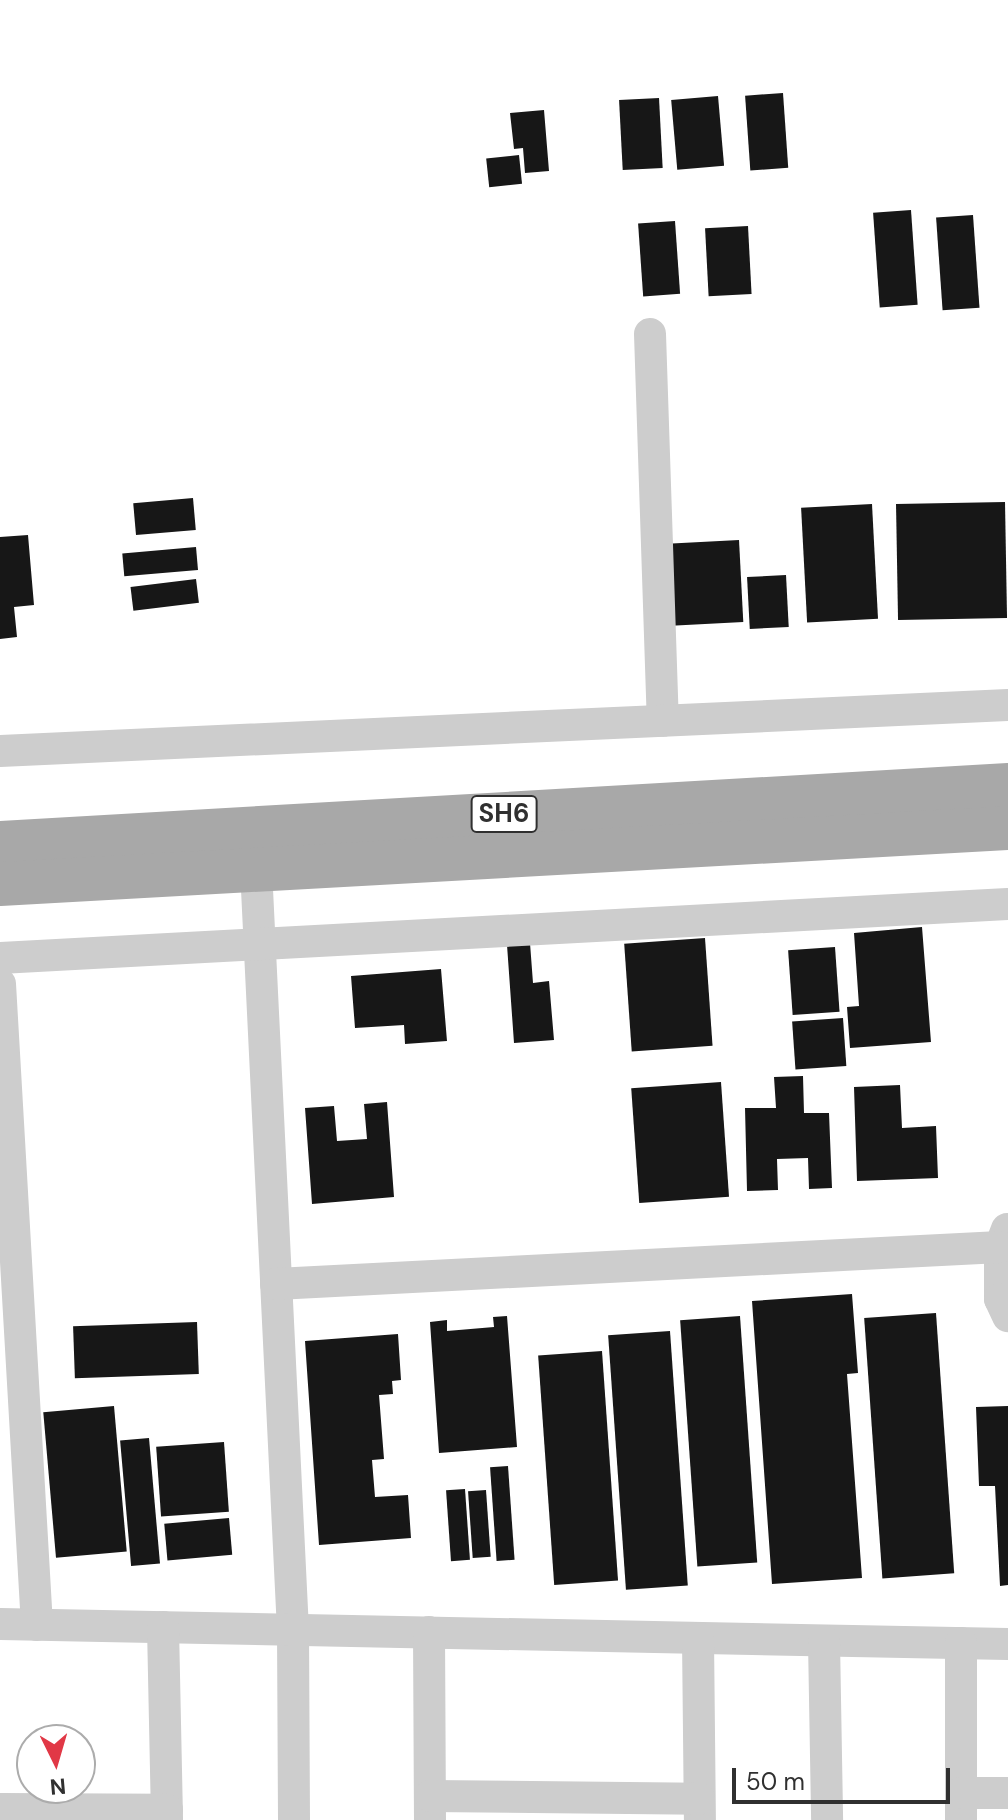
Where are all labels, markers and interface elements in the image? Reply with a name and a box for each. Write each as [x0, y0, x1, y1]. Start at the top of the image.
road number: SH6 [470, 792, 538, 836]
north arrow [16, 1724, 96, 1804]
scale bar [736, 1752, 954, 1802]
text: 50 m [746, 1766, 805, 1797]
text: N [49, 1771, 67, 1802]

